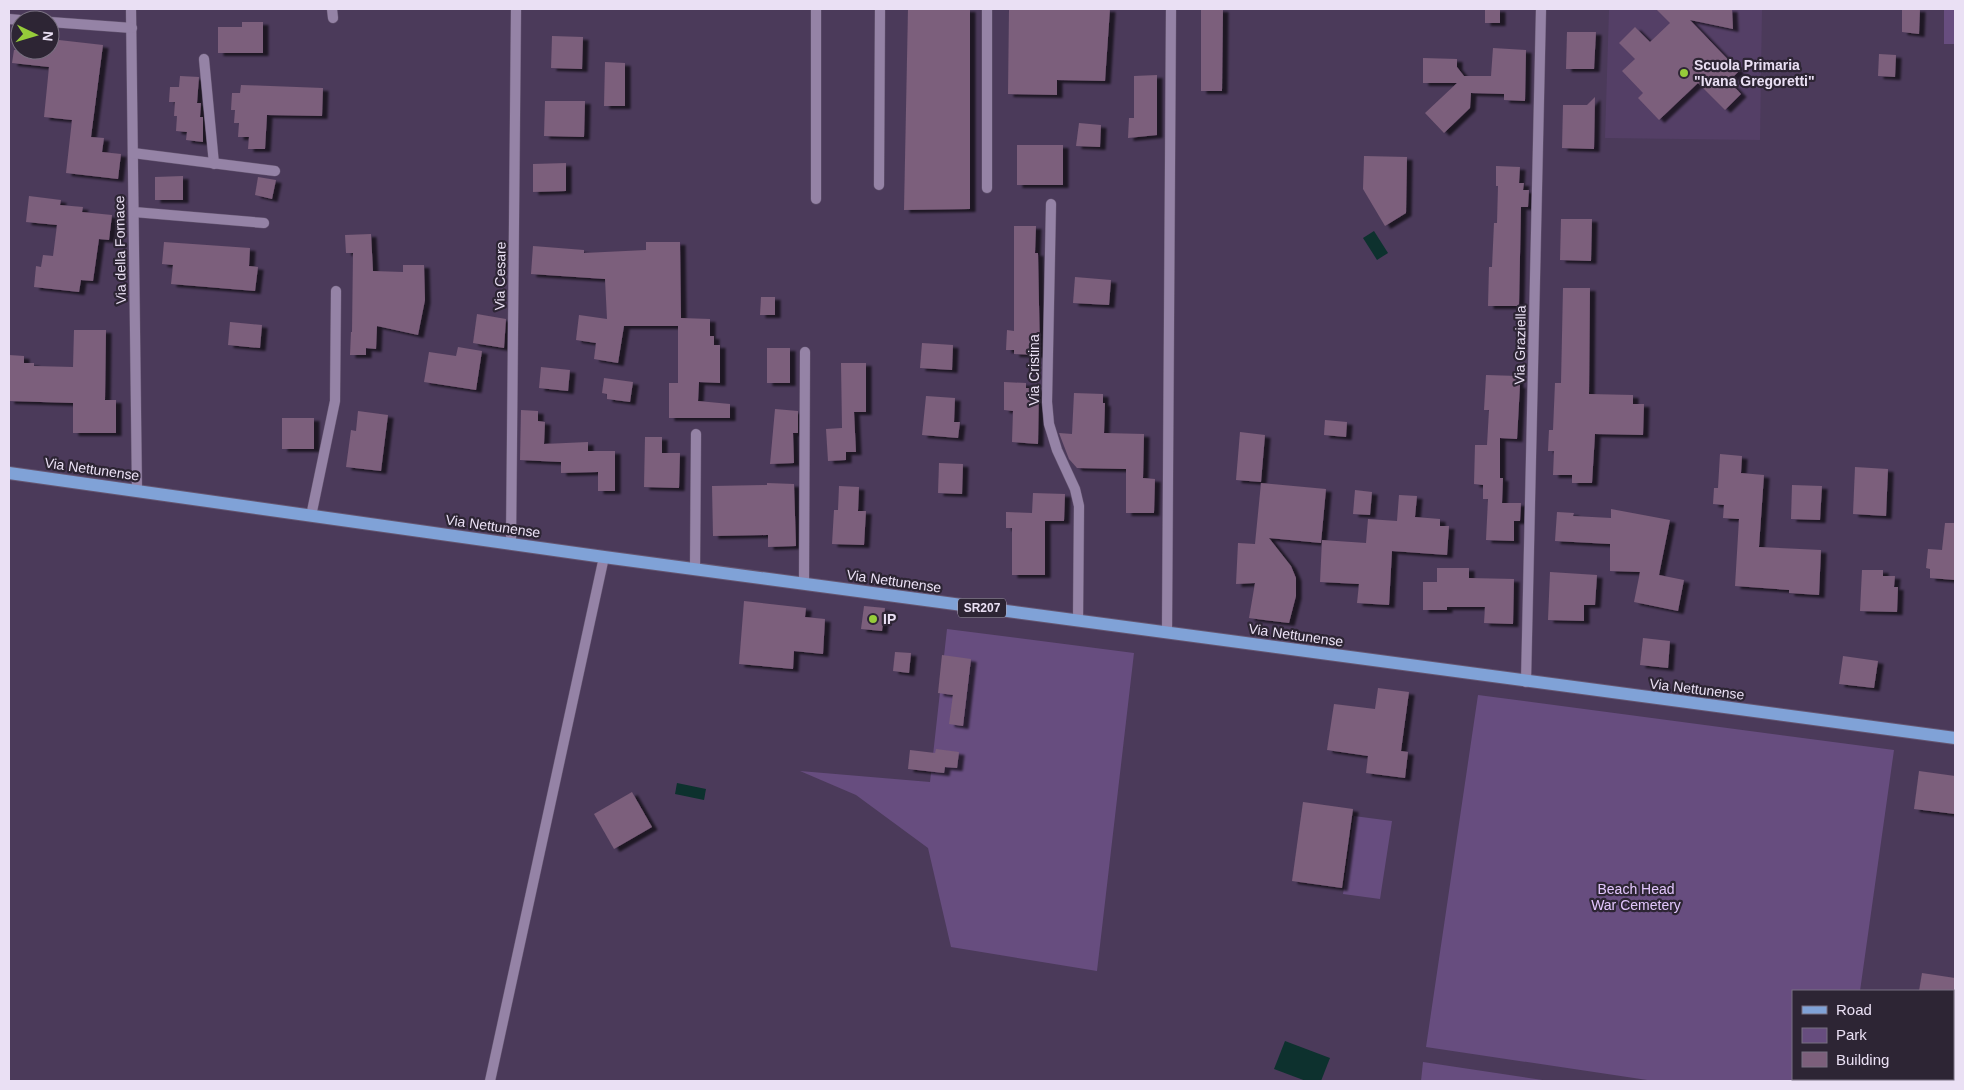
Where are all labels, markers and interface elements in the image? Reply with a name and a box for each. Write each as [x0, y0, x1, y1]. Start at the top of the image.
north arrow [10, 10, 60, 60]
text: N [40, 30, 56, 42]
place label: Scuola Primaria "Ivana Gregoretti" [1694, 57, 1815, 89]
marker: Scuola Primaria "Ivana Gregoretti" [1678, 67, 1690, 79]
street label: Via della Fornace [111, 195, 129, 304]
street label: Via Cesare [491, 241, 509, 311]
street label: Via Graziella [1511, 305, 1529, 385]
street label: Via Cristina [1026, 334, 1042, 406]
street label: Via Nettunense [44, 454, 141, 484]
street label: Via Nettunense [445, 511, 542, 541]
street label: Via Nettunense [846, 566, 943, 596]
road number: SR207 [958, 598, 1006, 618]
place label: IP [883, 611, 896, 627]
marker: IP [867, 613, 879, 625]
street label: Via Nettunense [1248, 620, 1345, 650]
street label: Via Nettunense [1649, 675, 1746, 703]
park label: Beach Head War Cemetery [1591, 881, 1681, 913]
legend [1792, 990, 1954, 1080]
text: Road [1836, 1001, 1872, 1018]
text: Park [1836, 1026, 1867, 1043]
text: Building [1836, 1051, 1889, 1068]

